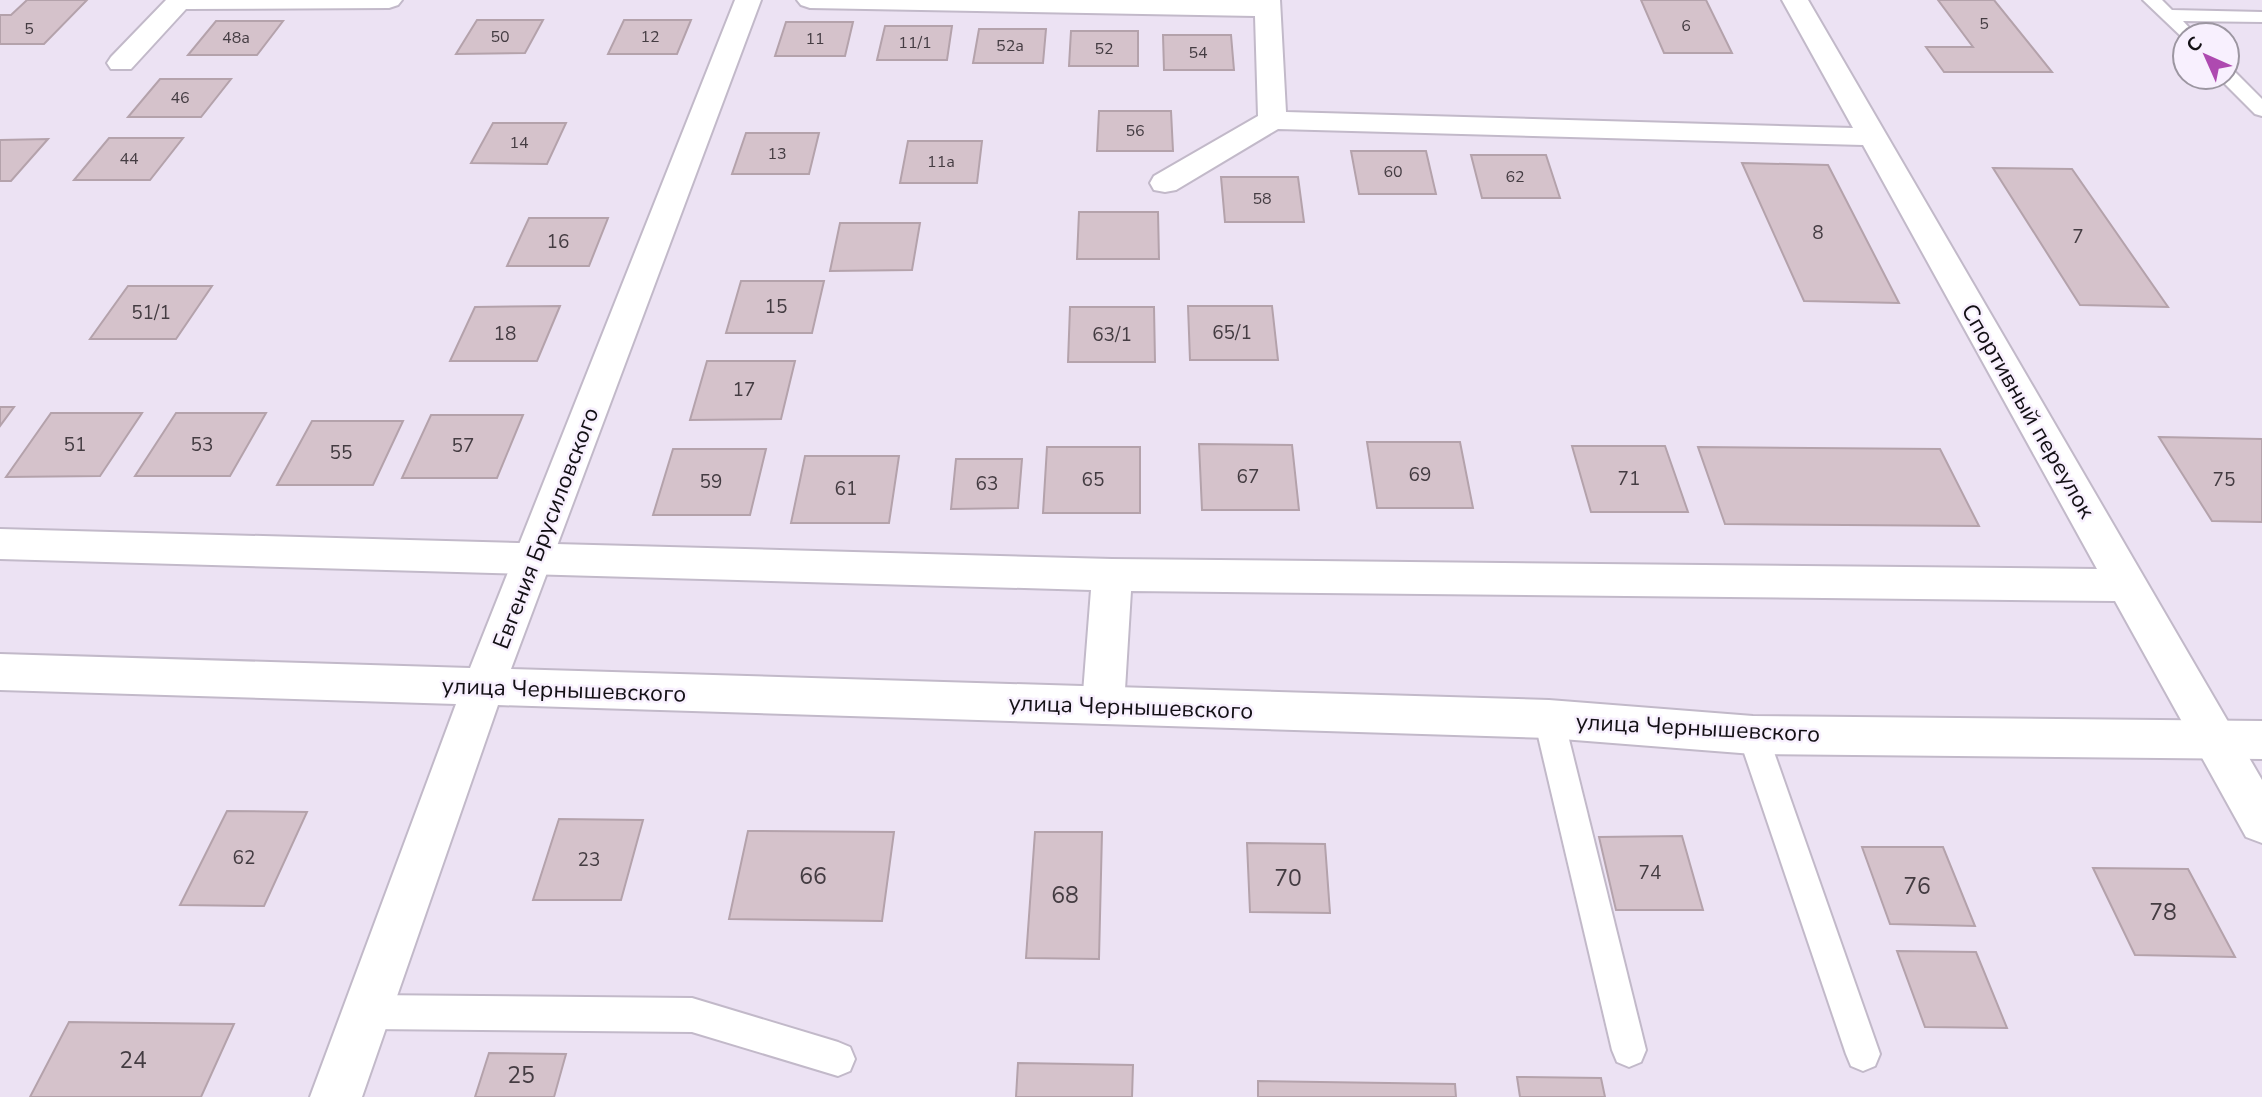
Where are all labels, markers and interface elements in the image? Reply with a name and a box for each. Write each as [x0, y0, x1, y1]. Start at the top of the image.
house number: 5 [1979, 13, 1989, 35]
house number: 6 [1681, 15, 1691, 37]
house number: 5 [24, 18, 34, 40]
north arrow [2171, 21, 2241, 91]
house number: 50 [490, 26, 510, 48]
house number: 12 [640, 26, 660, 48]
house number: 48а [222, 27, 250, 49]
house number: 11 [805, 28, 825, 50]
text: С [2181, 31, 2209, 58]
house number: 11/1 [898, 32, 932, 54]
house number: 52а [996, 35, 1024, 57]
house number: 52 [1094, 38, 1114, 60]
house number: 54 [1188, 42, 1208, 64]
house number: 46 [170, 87, 190, 109]
house number: 56 [1125, 120, 1145, 142]
house number: 14 [509, 132, 529, 154]
house number: 13 [767, 143, 787, 165]
house number: 44 [119, 148, 139, 170]
house number: 11а [927, 151, 955, 173]
house number: 60 [1383, 161, 1403, 183]
house number: 62 [1505, 166, 1525, 188]
house number: 58 [1252, 188, 1272, 210]
house number: 8 [1812, 220, 1824, 246]
house number: 7 [2072, 224, 2084, 250]
house number: 16 [547, 229, 569, 255]
house number: 15 [765, 294, 787, 320]
street label: Спортивный переулок [1954, 298, 2103, 525]
house number: 51/1 [131, 300, 171, 326]
house number: 65/1 [1212, 320, 1252, 346]
house number: 18 [494, 321, 516, 347]
house number: 63/1 [1092, 322, 1132, 348]
house number: 17 [733, 377, 755, 403]
street label: Евгения Брусиловского [486, 403, 606, 653]
house number: 51 [64, 432, 86, 458]
house number: 53 [191, 432, 213, 458]
house number: 57 [452, 433, 474, 459]
house number: 55 [330, 440, 352, 466]
house number: 69 [1409, 462, 1431, 488]
house number: 67 [1237, 464, 1259, 490]
house number: 71 [1618, 466, 1640, 492]
house number: 65 [1082, 467, 1104, 493]
house number: 75 [2213, 467, 2235, 493]
house number: 59 [700, 469, 722, 495]
house number: 63 [976, 471, 998, 497]
house number: 61 [835, 476, 857, 502]
street label: улица Чернышевского [441, 670, 687, 710]
street label: улица Чернышевского [1008, 687, 1254, 727]
street label: улица Чернышевского [1575, 706, 1821, 750]
house number: 62 [233, 845, 255, 871]
house number: 23 [578, 847, 600, 873]
house number: 74 [1639, 860, 1661, 886]
house number: 66 [799, 861, 827, 892]
house number: 70 [1274, 863, 1302, 894]
house number: 76 [1903, 871, 1931, 902]
house number: 68 [1051, 880, 1079, 911]
house number: 78 [2149, 897, 2177, 928]
house number: 24 [119, 1045, 147, 1076]
house number: 25 [507, 1060, 535, 1091]

